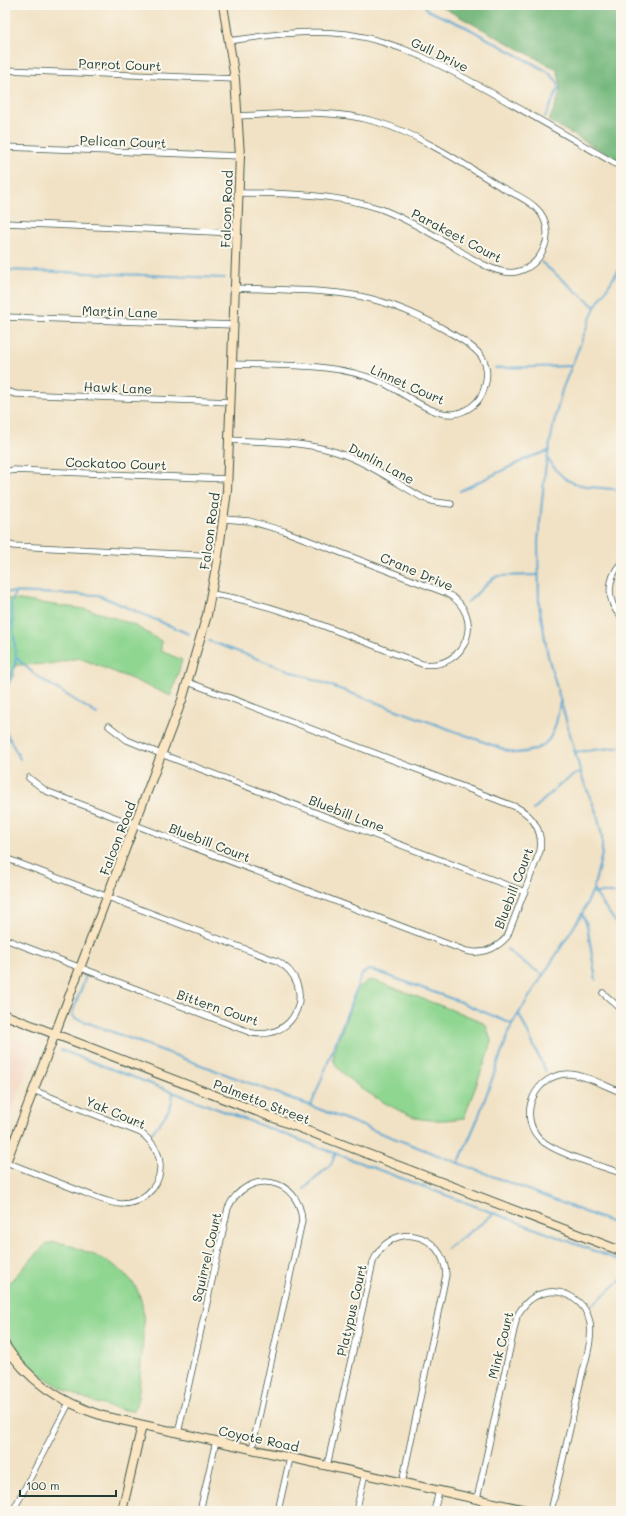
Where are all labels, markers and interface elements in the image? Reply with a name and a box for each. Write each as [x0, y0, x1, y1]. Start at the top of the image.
street label: Gull Drive [409, 33, 471, 75]
street label: Parrot Court [78, 54, 162, 74]
street label: Pelican Court [79, 131, 167, 151]
street label: Falcon Road [216, 170, 236, 248]
street label: Parakeet Court [409, 204, 505, 266]
street label: Martin Lane [82, 301, 158, 321]
street label: Linnet Court [368, 360, 448, 408]
street label: Hawk Lane [83, 377, 153, 397]
street label: Dunlin Lane [346, 439, 418, 487]
street label: Cockatoo Court [65, 453, 167, 473]
street label: Falcon Road [195, 491, 223, 571]
street label: Crane Drive [378, 548, 456, 594]
street label: Bluebill Lane [307, 791, 387, 835]
street label: Falcon Road [95, 799, 139, 877]
street label: Bluebill Court [167, 819, 253, 865]
street label: Bluebill Court [490, 845, 536, 931]
street label: Bittern Court [175, 985, 262, 1029]
street label: Palmetto Street [211, 1075, 313, 1127]
street label: Yak Court [83, 1092, 149, 1132]
street label: Squirrel Court [187, 1210, 225, 1304]
street label: Platypus Court [332, 1262, 370, 1358]
street label: Mink Court [483, 1309, 517, 1381]
street label: Coyote Road [217, 1421, 301, 1455]
scale bar [20, 1472, 116, 1498]
text: 100 m [26, 1477, 60, 1493]

